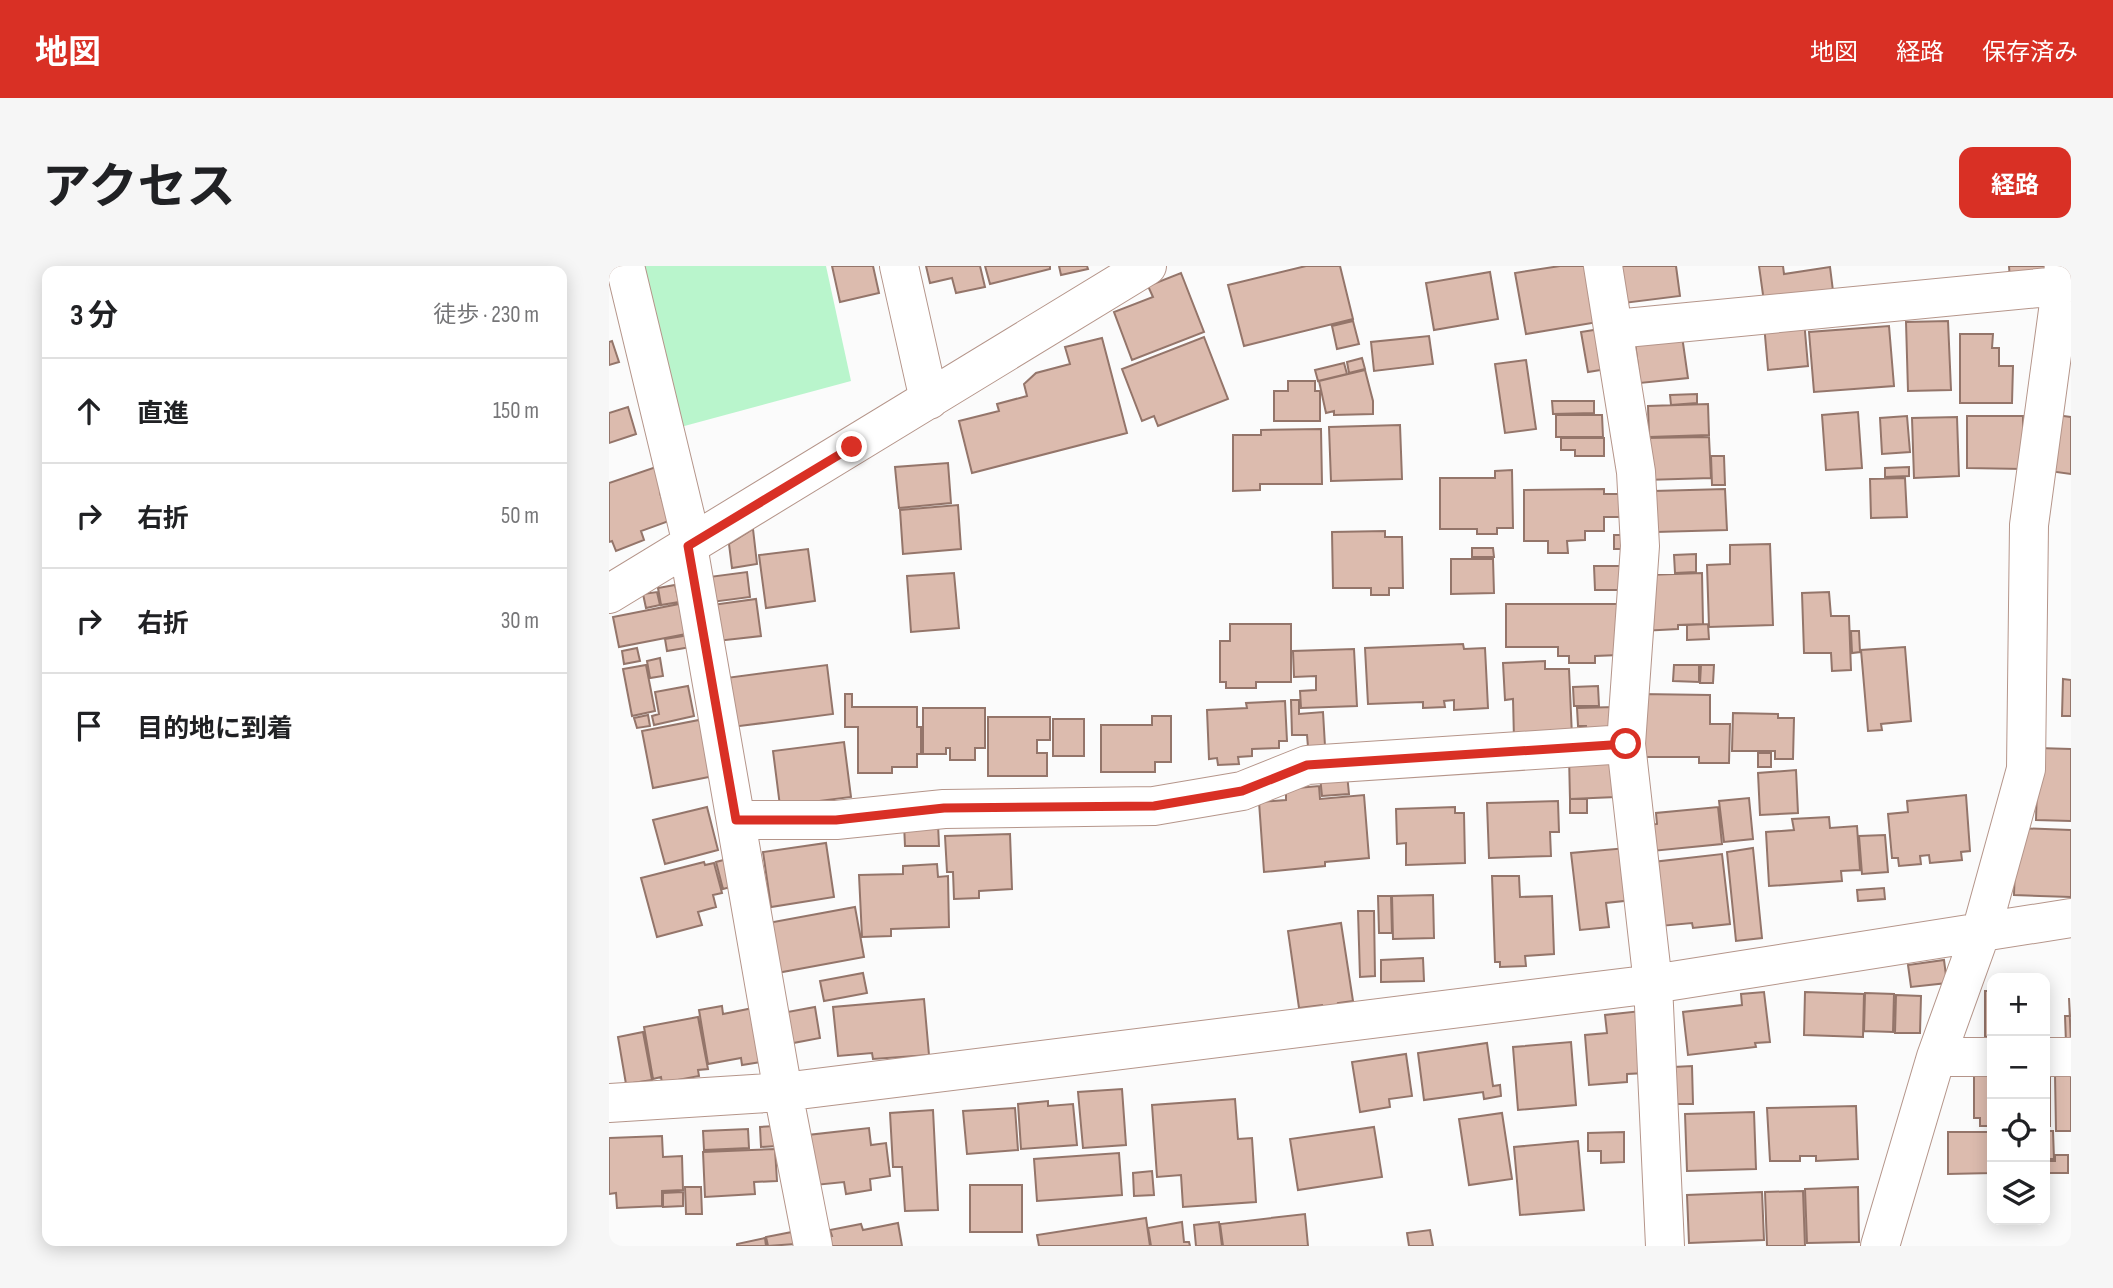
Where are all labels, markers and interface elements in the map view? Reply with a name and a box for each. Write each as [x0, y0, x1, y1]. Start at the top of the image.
text: 地図 [35, 33, 101, 73]
text: 地図 [1810, 38, 1858, 67]
text: 経路 [1896, 38, 1944, 67]
text: 保存済み [1982, 38, 2078, 67]
button: 経路 [1959, 147, 2071, 218]
text: アクセス [42, 159, 236, 218]
text: 3 分 [70, 298, 118, 334]
text: 徒歩 · 230 m [433, 301, 539, 329]
icon: ahead [70, 392, 108, 430]
text: 150 m [493, 397, 539, 425]
text: 直進 [137, 399, 189, 430]
route end [836, 431, 867, 462]
icon: right [70, 497, 108, 535]
text: 50 m [501, 502, 539, 530]
text: 右折 [137, 504, 189, 535]
icon: right [70, 602, 108, 640]
text: 30 m [501, 607, 539, 635]
text: 右折 [137, 609, 189, 640]
icon: arrive [70, 707, 108, 745]
text: 目的地に到着 [137, 714, 293, 745]
route start [1610, 728, 1641, 759]
map controls [1987, 973, 2050, 1225]
button: + [1987, 973, 2050, 1036]
button: − [1987, 1036, 2050, 1099]
button: locate [1987, 1099, 2050, 1162]
button: layers [1987, 1162, 2050, 1225]

